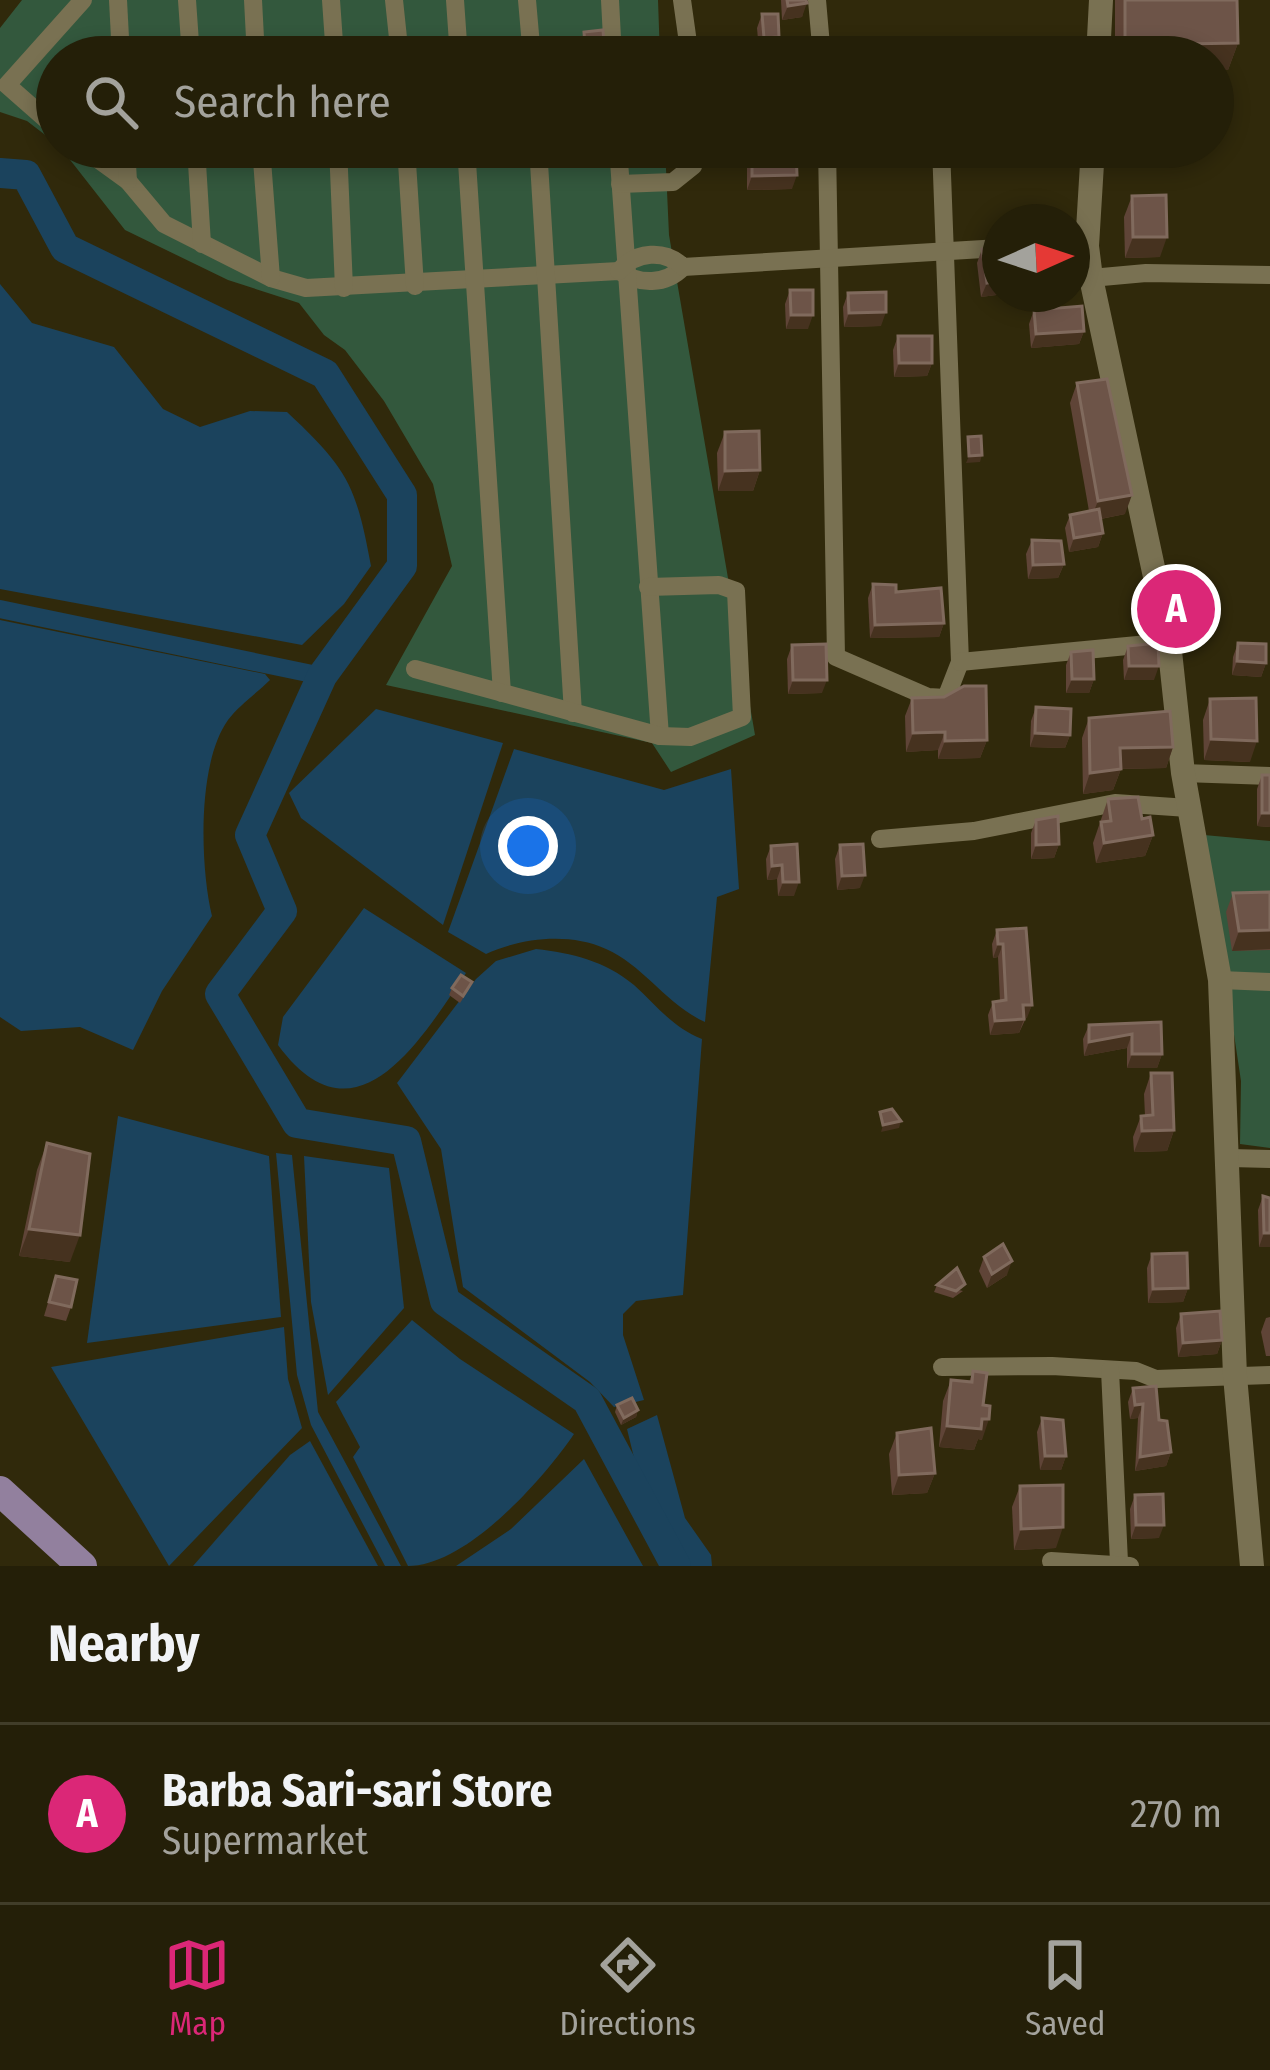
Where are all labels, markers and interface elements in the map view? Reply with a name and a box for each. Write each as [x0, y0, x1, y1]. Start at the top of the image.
search box [36, 36, 1234, 168]
icon: search [78, 69, 144, 135]
text: Search here [174, 75, 391, 129]
north arrow [982, 204, 1090, 312]
pin: A [1137, 564, 1215, 654]
your location [498, 816, 558, 876]
text: Nearby [48, 1613, 200, 1675]
text: Barba Sari-sari Store [162, 1764, 552, 1818]
text: A [76, 1791, 98, 1837]
text: 270 m [1130, 1791, 1222, 1837]
text: Supermarket [162, 1818, 368, 1864]
tab: Map [164, 1932, 230, 2044]
tab: Directions [559, 1932, 696, 2044]
tab: Saved [1025, 1932, 1105, 2044]

